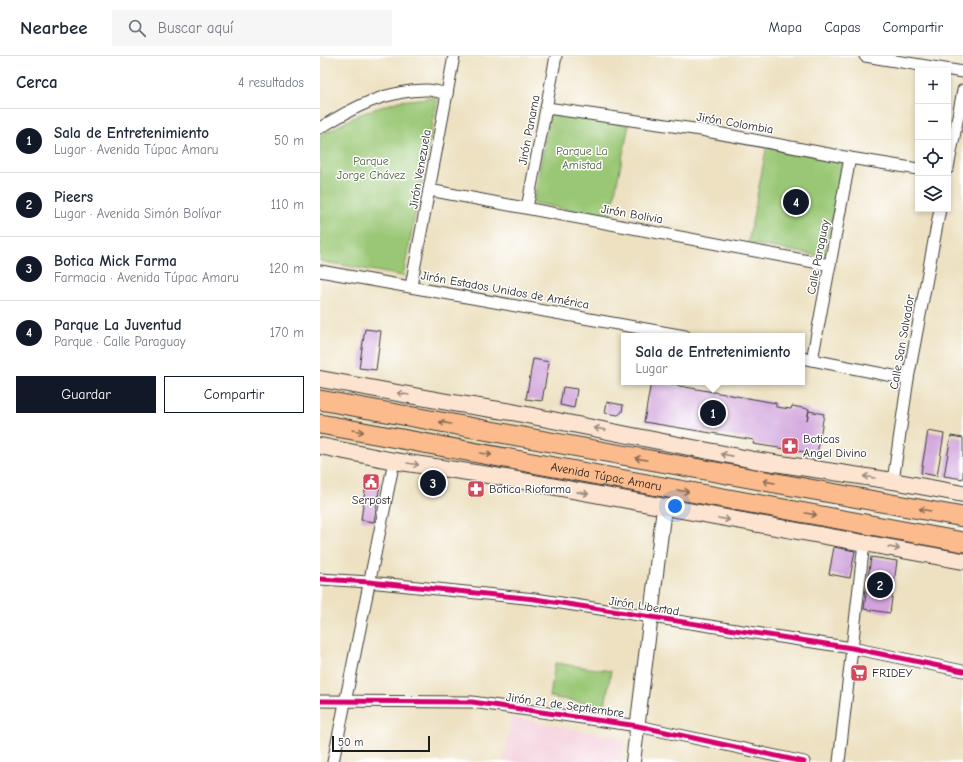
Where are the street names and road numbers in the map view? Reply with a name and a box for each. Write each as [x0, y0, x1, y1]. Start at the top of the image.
street label: Jirón Panama [515, 94, 543, 166]
street label: Jirón Colombia [696, 109, 774, 137]
street label: Jirón Venezuela [406, 128, 434, 210]
street label: Jirón Bolivia [600, 202, 664, 226]
street label: Calle Paraguay [804, 218, 832, 296]
street label: Jirón Estados Unidos de América [420, 268, 590, 312]
street label: Calle San Salvador [887, 293, 917, 391]
street label: Avenida Túpac Amaru [550, 459, 663, 494]
street label: Jirón Libertad [608, 594, 680, 618]
street label: Jirón 21 de Septiembre [505, 690, 625, 720]

